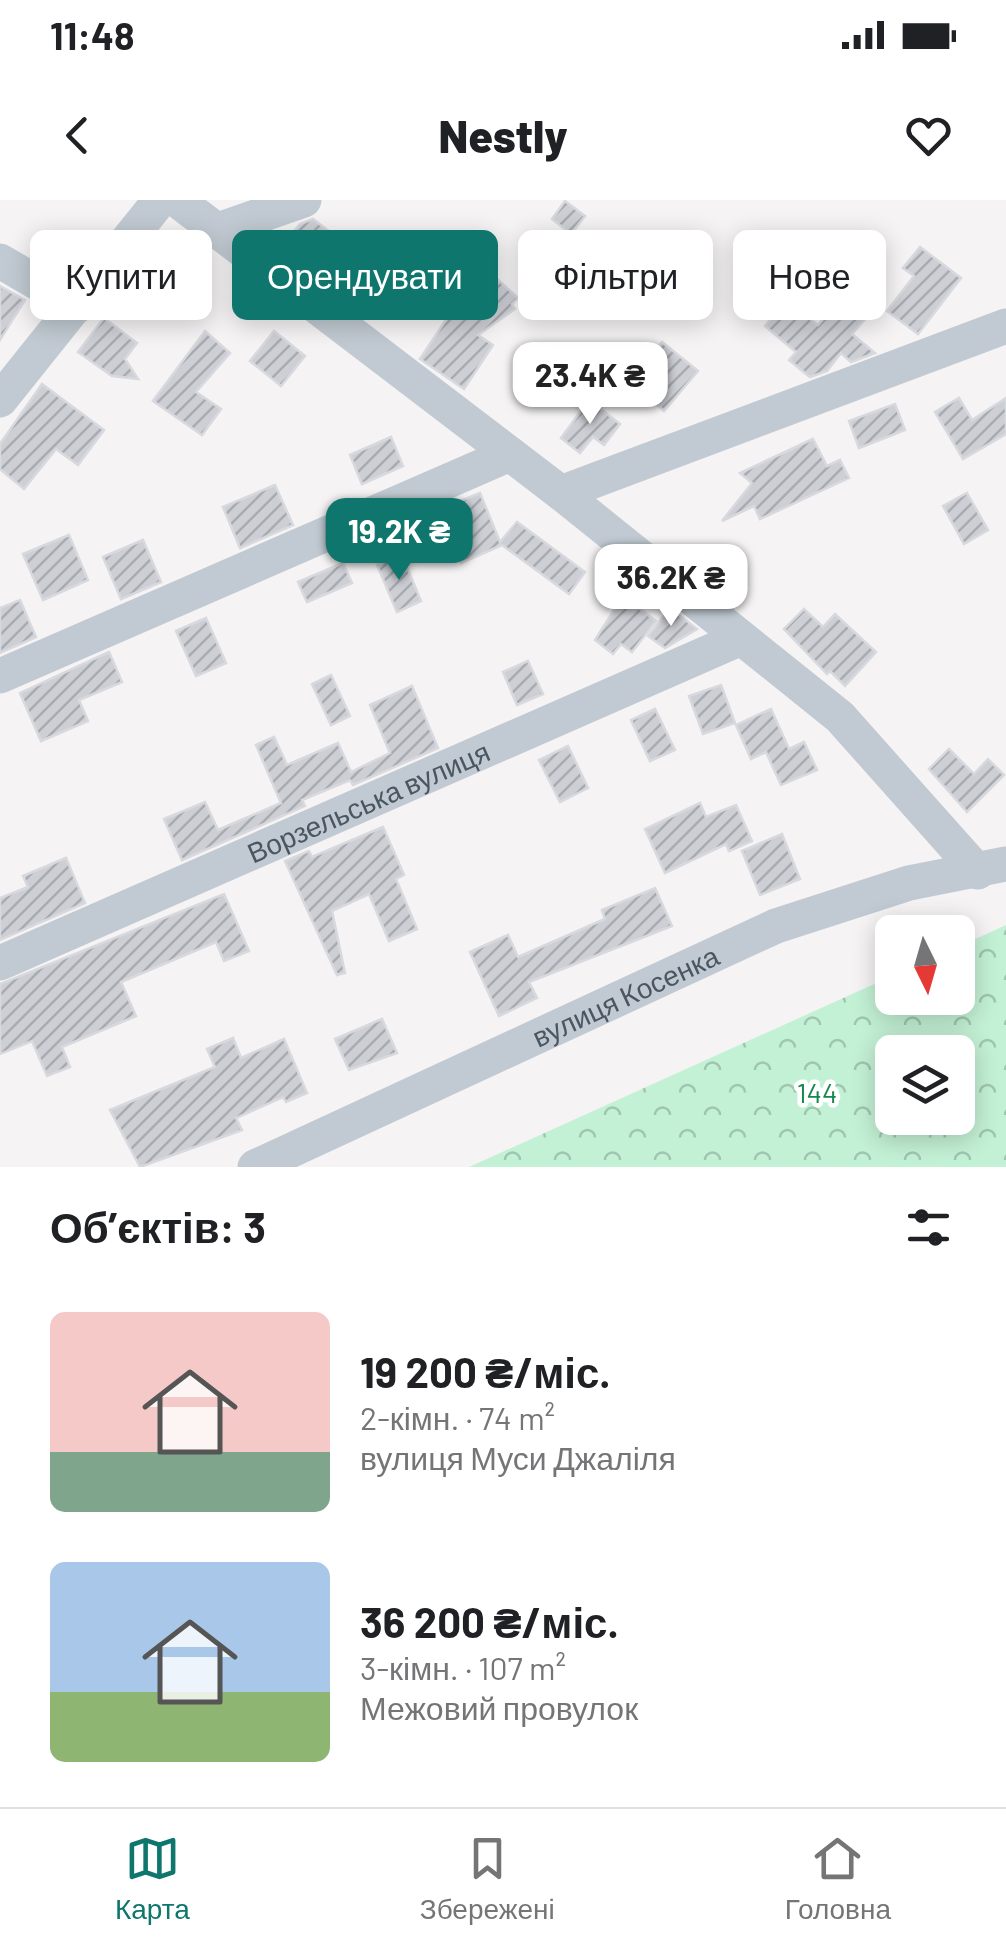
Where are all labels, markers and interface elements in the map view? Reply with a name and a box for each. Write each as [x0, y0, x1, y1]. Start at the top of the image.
text: 11:48 [50, 12, 135, 58]
icon: back [50, 108, 105, 163]
text: Nestly [438, 108, 568, 162]
icon: heart [901, 108, 956, 163]
chip: Купити [30, 230, 212, 320]
chip: Орендувати [232, 230, 498, 320]
chip: Фільтри [518, 230, 713, 320]
chip: Нове [733, 230, 886, 320]
pin: 23.4K ₴ [498, 342, 682, 427]
text: 23.4K ₴ [535, 355, 645, 393]
pin: 19.2K ₴ [307, 498, 491, 583]
text: 19.2K ₴ [348, 511, 450, 549]
pin: 36.2K ₴ [579, 544, 763, 629]
text: 36.2K ₴ [617, 557, 725, 595]
street label: Ворзельська вулиця [242, 734, 495, 870]
north arrow [875, 915, 975, 1015]
map controls [875, 915, 975, 1135]
street label: вулиця Косенка [527, 938, 724, 1054]
button: layers [875, 1035, 975, 1135]
park label: 144 [797, 1075, 837, 1109]
icon: filters [901, 1200, 956, 1255]
text: Об’єктів: 3 [50, 1201, 266, 1251]
text: 19 200 ₴/міс. [360, 1346, 611, 1396]
icon: home [130, 1352, 250, 1472]
text: 2-кімн. · 74 m² [360, 1398, 555, 1436]
text: вулиця Муси Джаліля [360, 1438, 676, 1476]
text: 36 200 ₴/міс. [360, 1596, 619, 1646]
icon: home [130, 1602, 250, 1722]
text: 3-кімн. · 107 m² [360, 1648, 566, 1686]
text: Межовий провулок [360, 1688, 638, 1726]
tab: Карта [115, 1831, 190, 1926]
tab: Збережені [420, 1831, 555, 1926]
tab: Головна [785, 1831, 891, 1926]

